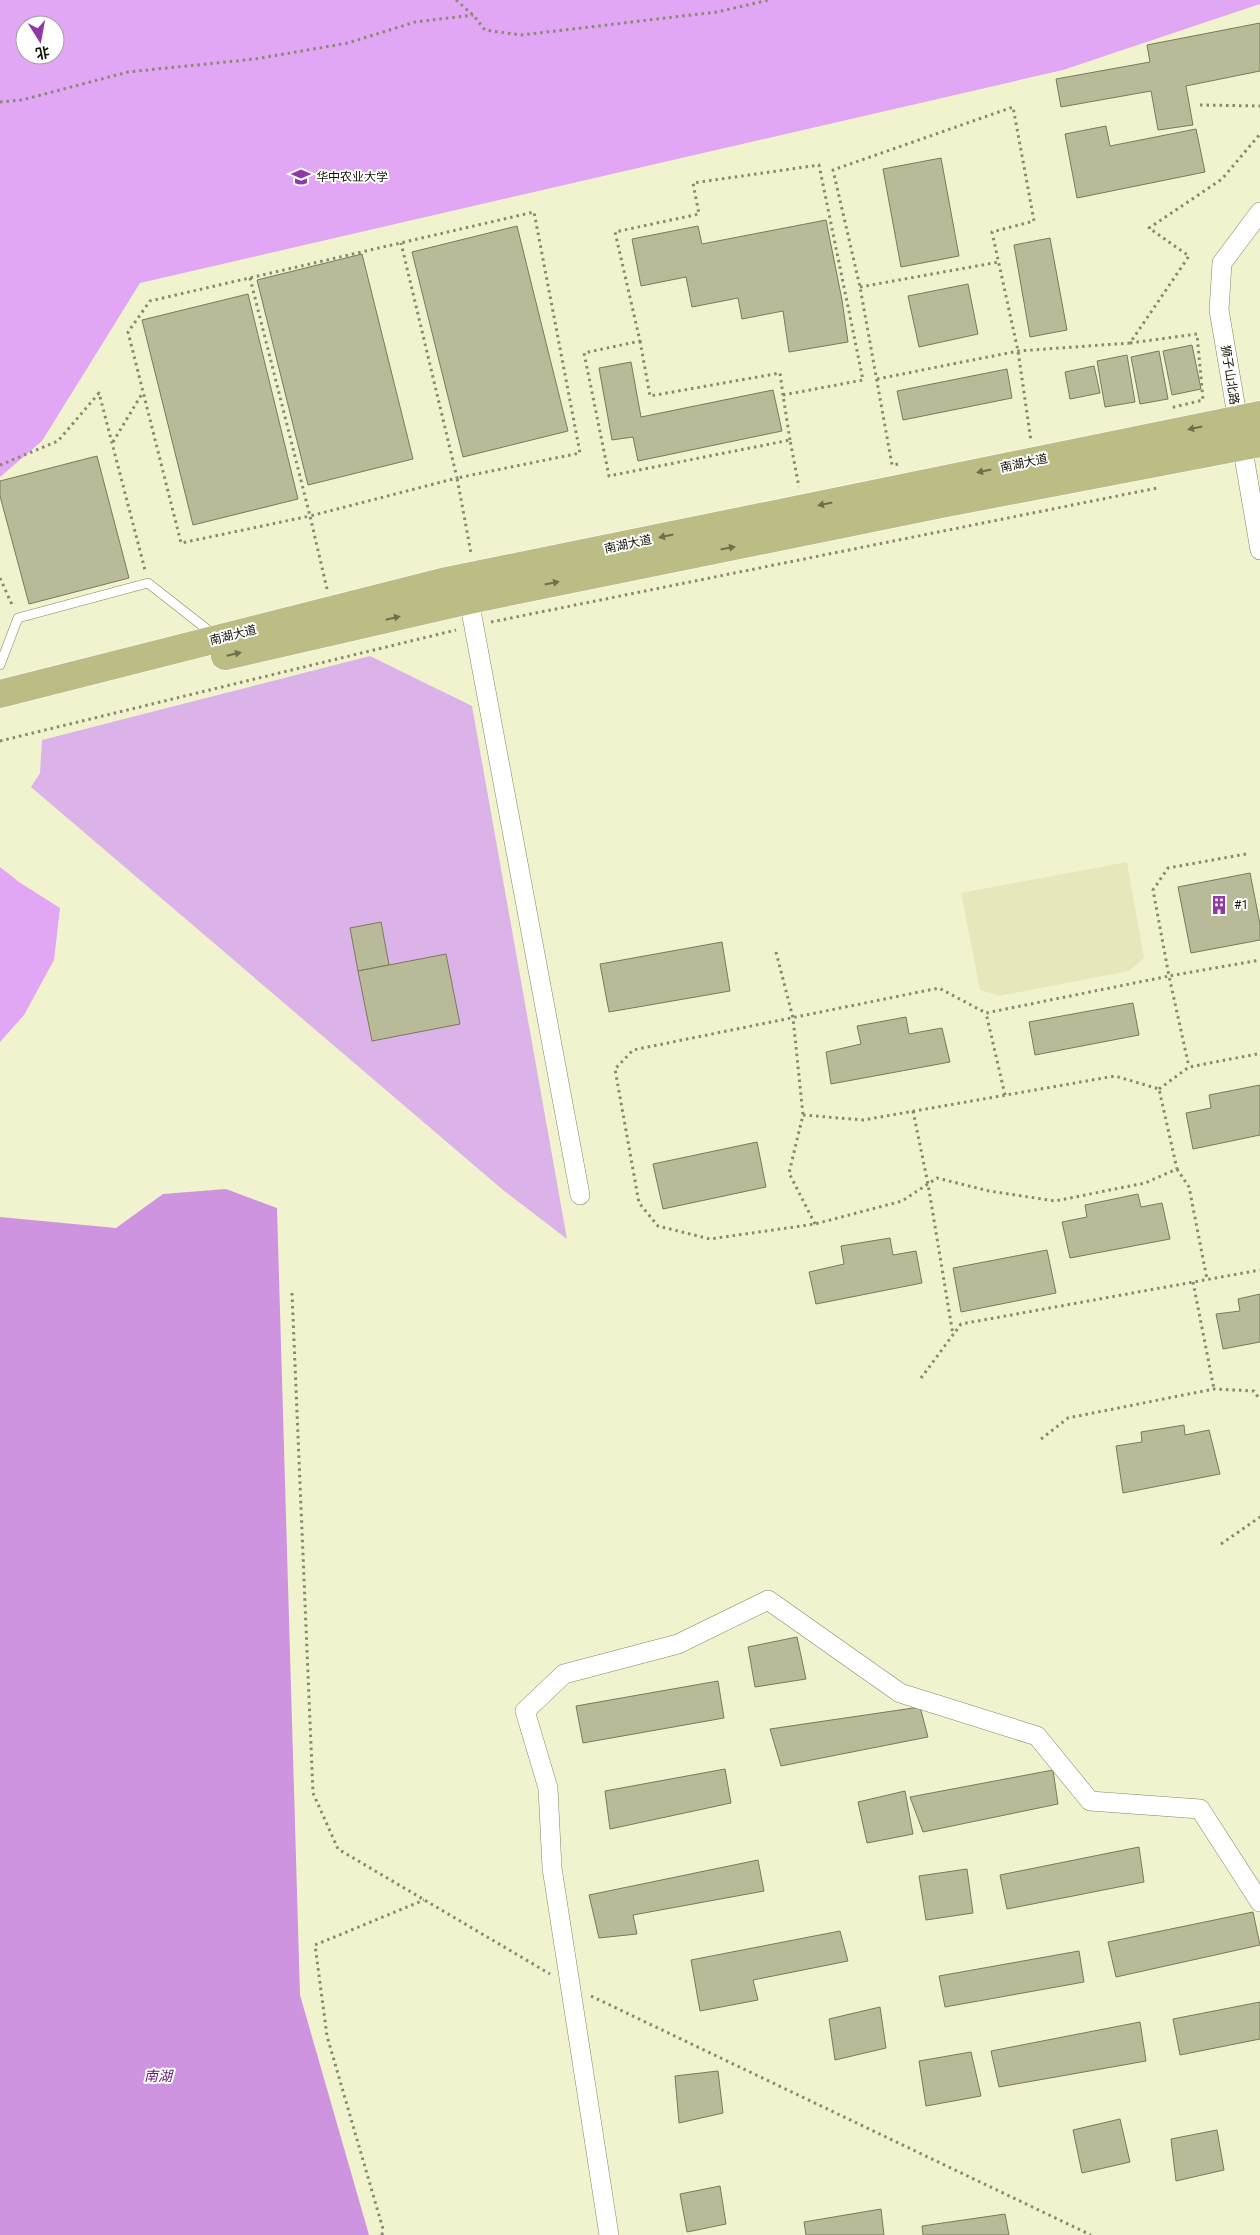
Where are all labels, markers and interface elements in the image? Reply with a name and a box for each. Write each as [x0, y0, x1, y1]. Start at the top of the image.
north arrow [15, 15, 65, 65]
text: 北 [34, 44, 51, 62]
school or university icon: 华中农业大学 [290, 166, 312, 188]
place label: 华中农业大学 [316, 170, 388, 184]
street label: 狮子山北路 [1218, 344, 1242, 406]
one-way arrow [1187, 424, 1203, 432]
street label: 南湖大道 [999, 451, 1049, 475]
one-way arrow [976, 468, 992, 476]
one-way arrow [818, 500, 833, 508]
street label: 南湖大道 [603, 532, 653, 556]
one-way arrow [658, 533, 674, 541]
one-way arrow [721, 543, 737, 551]
one-way arrow [544, 579, 560, 587]
one-way arrow [385, 614, 400, 622]
street label: 南湖大道 [208, 622, 258, 648]
one-way arrow [227, 650, 242, 658]
building icon: #1 [1208, 894, 1230, 916]
place label: #1 [1234, 898, 1248, 912]
water label: 南湖 [144, 2068, 174, 2084]

